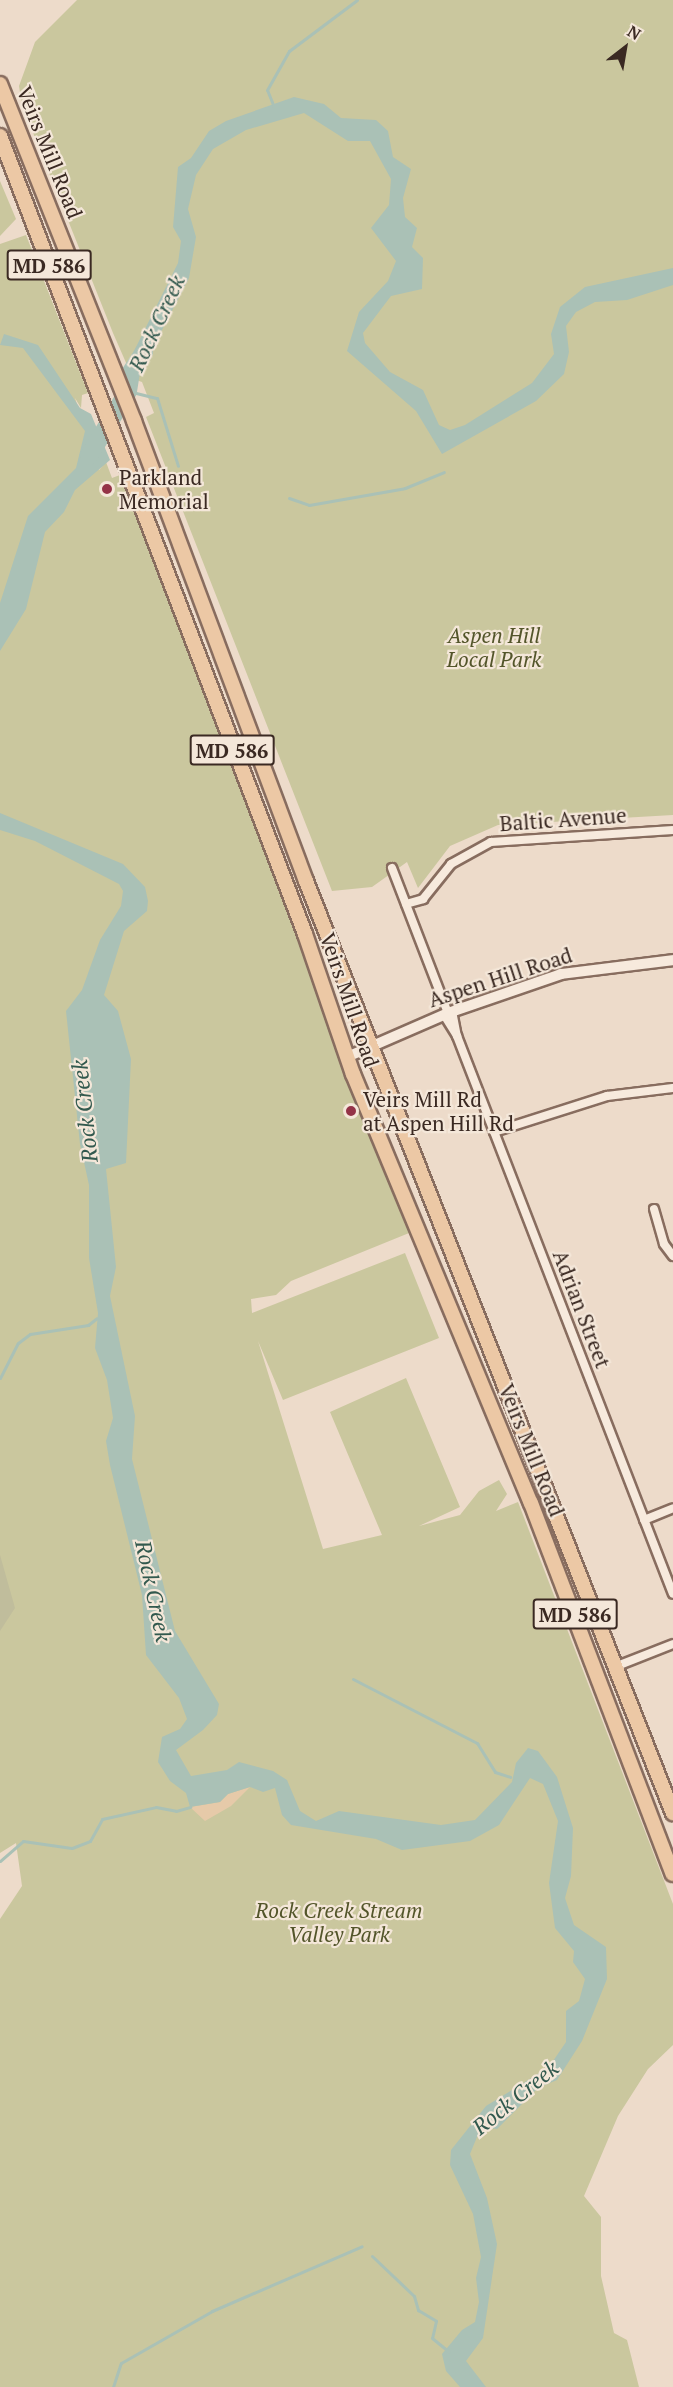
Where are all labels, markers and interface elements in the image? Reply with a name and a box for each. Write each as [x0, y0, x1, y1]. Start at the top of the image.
north arrow [595, 18, 655, 78]
text: N [623, 20, 645, 45]
street label: Veirs Mill Road [12, 82, 88, 222]
road number: MD 586 [5, 248, 92, 282]
water label: Rock Creek [122, 271, 190, 375]
place label: Parkland Memorial [119, 464, 209, 514]
marker: Parkland Memorial [100, 482, 114, 496]
park label: Aspen Hill Local Park [447, 622, 541, 672]
road number: MD 586 [188, 733, 276, 767]
street label: Baltic Avenue [498, 802, 628, 836]
street label: Veirs Mill Road [315, 929, 385, 1071]
street label: Aspen Hill Road [425, 942, 575, 1012]
water label: Rock Creek [65, 1058, 103, 1164]
place label: Veirs Mill Rd at Aspen Hill Rd [363, 1086, 514, 1136]
marker: Veirs Mill Rd at Aspen Hill Rd [344, 1104, 358, 1118]
street label: Adrian Street [548, 1246, 616, 1372]
street label: Veirs Mill Road [494, 1380, 570, 1520]
water label: Rock Creek [130, 1538, 178, 1644]
road number: MD 586 [532, 1597, 618, 1631]
park label: Rock Creek Stream Valley Park [255, 1897, 423, 1947]
water label: Rock Creek [467, 2054, 563, 2140]

